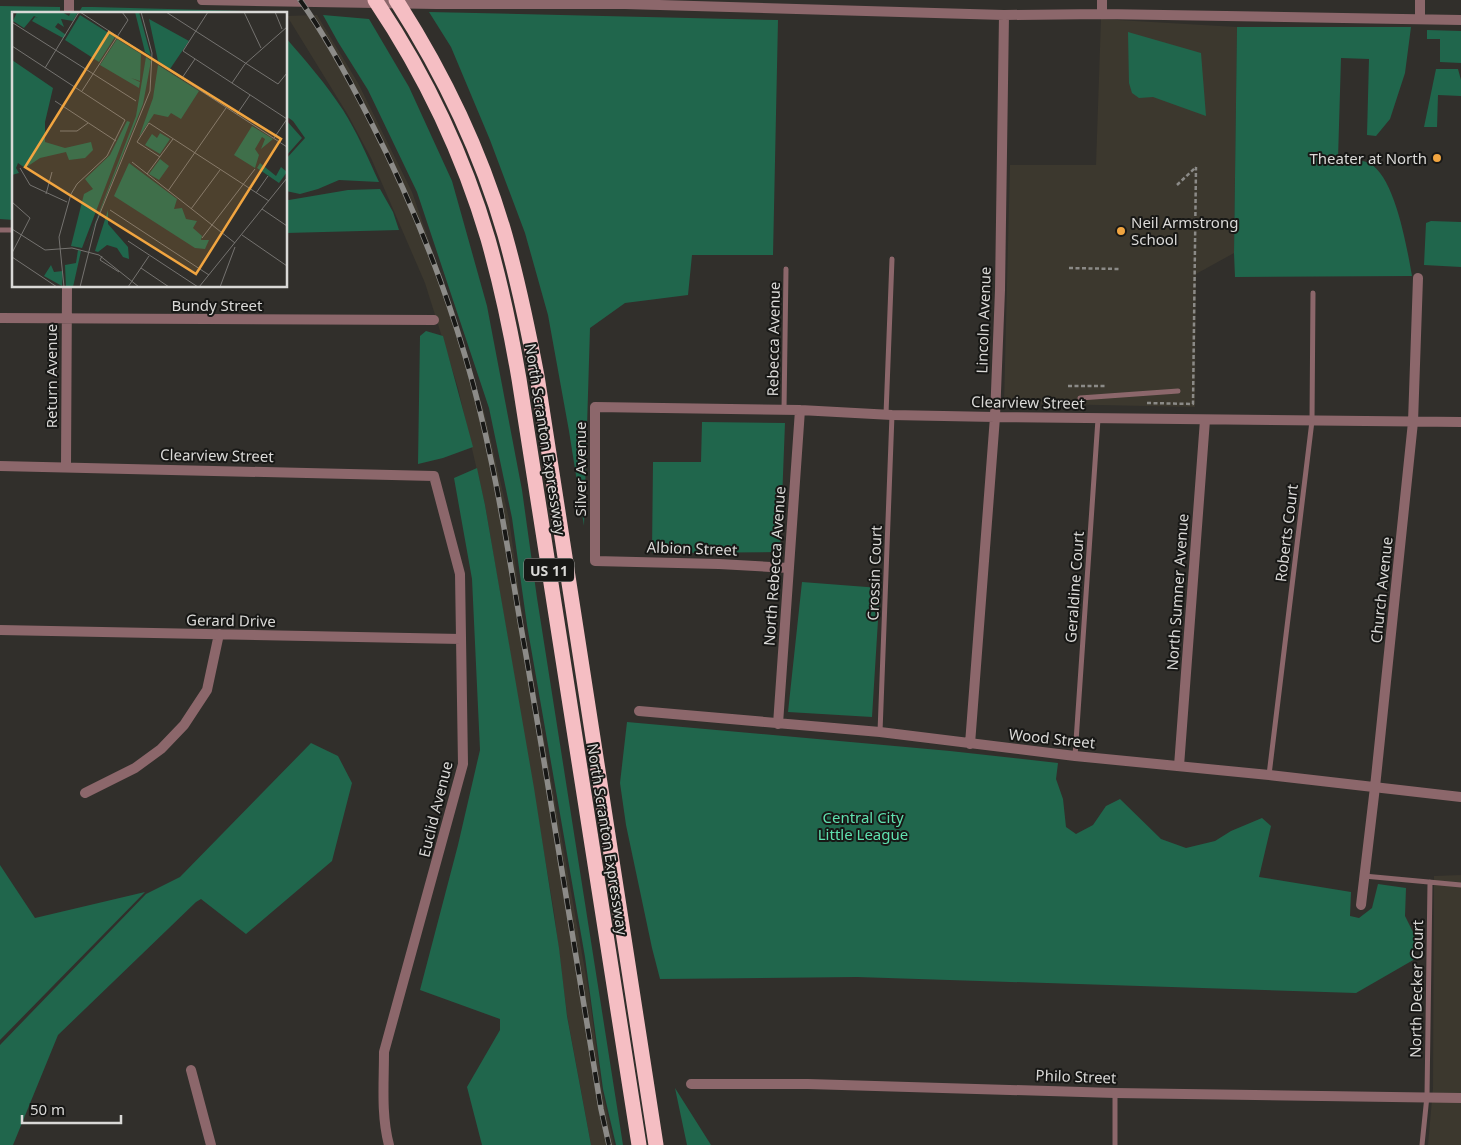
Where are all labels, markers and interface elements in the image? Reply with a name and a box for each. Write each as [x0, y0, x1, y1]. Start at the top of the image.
inset map [12, 12, 288, 288]
place label: Theater at North [1309, 148, 1427, 168]
marker: Theater at North [1431, 152, 1443, 164]
place label: Neil Armstrong School [1131, 212, 1238, 249]
marker: Neil Armstrong School [1115, 225, 1127, 237]
street label: Lincoln Avenue [971, 266, 995, 374]
street label: Rebecca Avenue [762, 281, 784, 397]
street label: Bundy Street [172, 295, 263, 315]
street label: Return Avenue [41, 324, 61, 428]
street label: North Scranton Expressway [521, 342, 571, 537]
street label: Clearview Street [971, 391, 1086, 413]
street label: Silver Avenue [570, 422, 590, 516]
street label: Clearview Street [160, 444, 275, 466]
street label: Roberts Court [1270, 482, 1302, 583]
street label: North Rebecca Avenue [758, 485, 790, 647]
street label: North Sumner Avenue [1162, 513, 1192, 671]
street label: Crossin Court [862, 524, 886, 621]
street label: Geraldine Court [1060, 530, 1088, 643]
street label: Albion Street [646, 536, 738, 560]
street label: Church Avenue [1365, 536, 1397, 644]
road number: US 11 [524, 558, 574, 582]
street label: Gerard Drive [186, 609, 276, 631]
street label: Wood Street [1008, 724, 1097, 753]
street label: North Scranton Expressway [583, 742, 633, 937]
street label: Euclid Avenue [413, 759, 457, 859]
park label: Central City Little League [818, 807, 908, 844]
street label: North Decker Court [1405, 919, 1427, 1058]
street label: Philo Street [1035, 1065, 1117, 1087]
scale bar [22, 1092, 121, 1124]
text: 50 m [30, 1099, 65, 1119]

